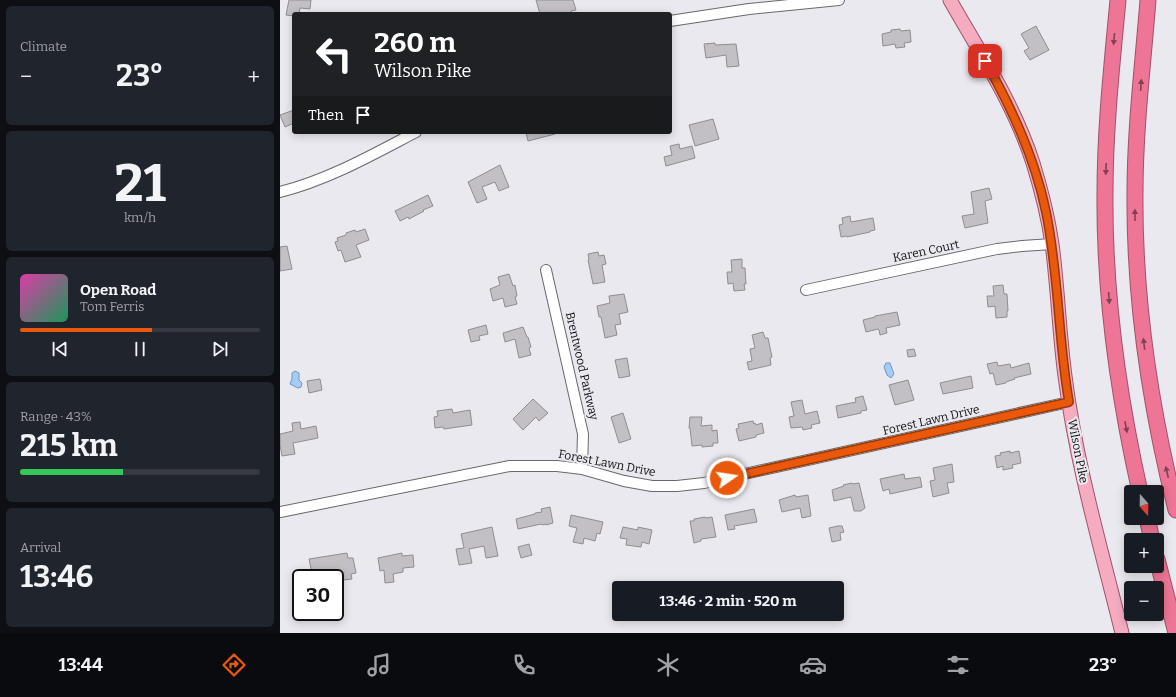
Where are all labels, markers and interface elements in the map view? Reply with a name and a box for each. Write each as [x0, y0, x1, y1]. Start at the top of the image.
text: 260 m [374, 26, 456, 59]
icon: left [308, 28, 360, 80]
one-way arrow [1111, 33, 1117, 45]
text: Climate [20, 39, 67, 54]
pin [968, 44, 1002, 78]
icon: arrive [974, 50, 996, 72]
text: 23° [116, 58, 163, 94]
text: Wilson Pike [374, 60, 471, 82]
text: − [20, 63, 32, 90]
text: + [247, 63, 260, 90]
one-way arrow [1138, 79, 1145, 91]
icon: arrive [352, 104, 374, 126]
text: Then [308, 106, 344, 124]
text: 21 [114, 152, 166, 215]
one-way arrow [1102, 163, 1109, 175]
one-way arrow [1132, 208, 1138, 221]
text: km/h [124, 210, 156, 225]
street label: Karen Court [892, 237, 961, 265]
text: Open Road [80, 281, 156, 299]
one-way arrow [1105, 292, 1112, 304]
text: Tom Ferris [80, 299, 144, 314]
street label: Brentwood Parkway [563, 311, 601, 422]
icon: previous [49, 338, 71, 360]
icon: pause [129, 338, 151, 360]
icon: next [209, 338, 231, 360]
one-way arrow [1141, 338, 1147, 350]
street label: Forest Lawn Drive [881, 402, 981, 438]
text: Range · 43% [20, 409, 92, 424]
street label: Wilson Pike [1065, 418, 1091, 484]
one-way arrow [1124, 421, 1130, 433]
text: 215 km [20, 428, 118, 464]
street label: Forest Lawn Drive [557, 447, 657, 479]
position arrow [706, 457, 748, 499]
one-way arrow [1163, 466, 1169, 478]
north arrow [1124, 485, 1164, 525]
map controls [1124, 485, 1164, 621]
button: + [1124, 533, 1164, 573]
text: Arrival [20, 540, 61, 555]
text: 13:46 [20, 559, 93, 595]
speed limit sign: 30 [292, 569, 344, 621]
button: − [1124, 581, 1164, 621]
text: 13:46 · 2 min · 520 m [659, 592, 797, 610]
icon: directions [220, 651, 248, 679]
icon: music [365, 651, 393, 679]
icon: phone [510, 651, 538, 679]
icon: climate [654, 651, 682, 679]
icon: car [799, 651, 827, 679]
icon: filters [944, 651, 972, 679]
text: 13:44 [58, 654, 103, 676]
text: 23° [1089, 654, 1117, 676]

